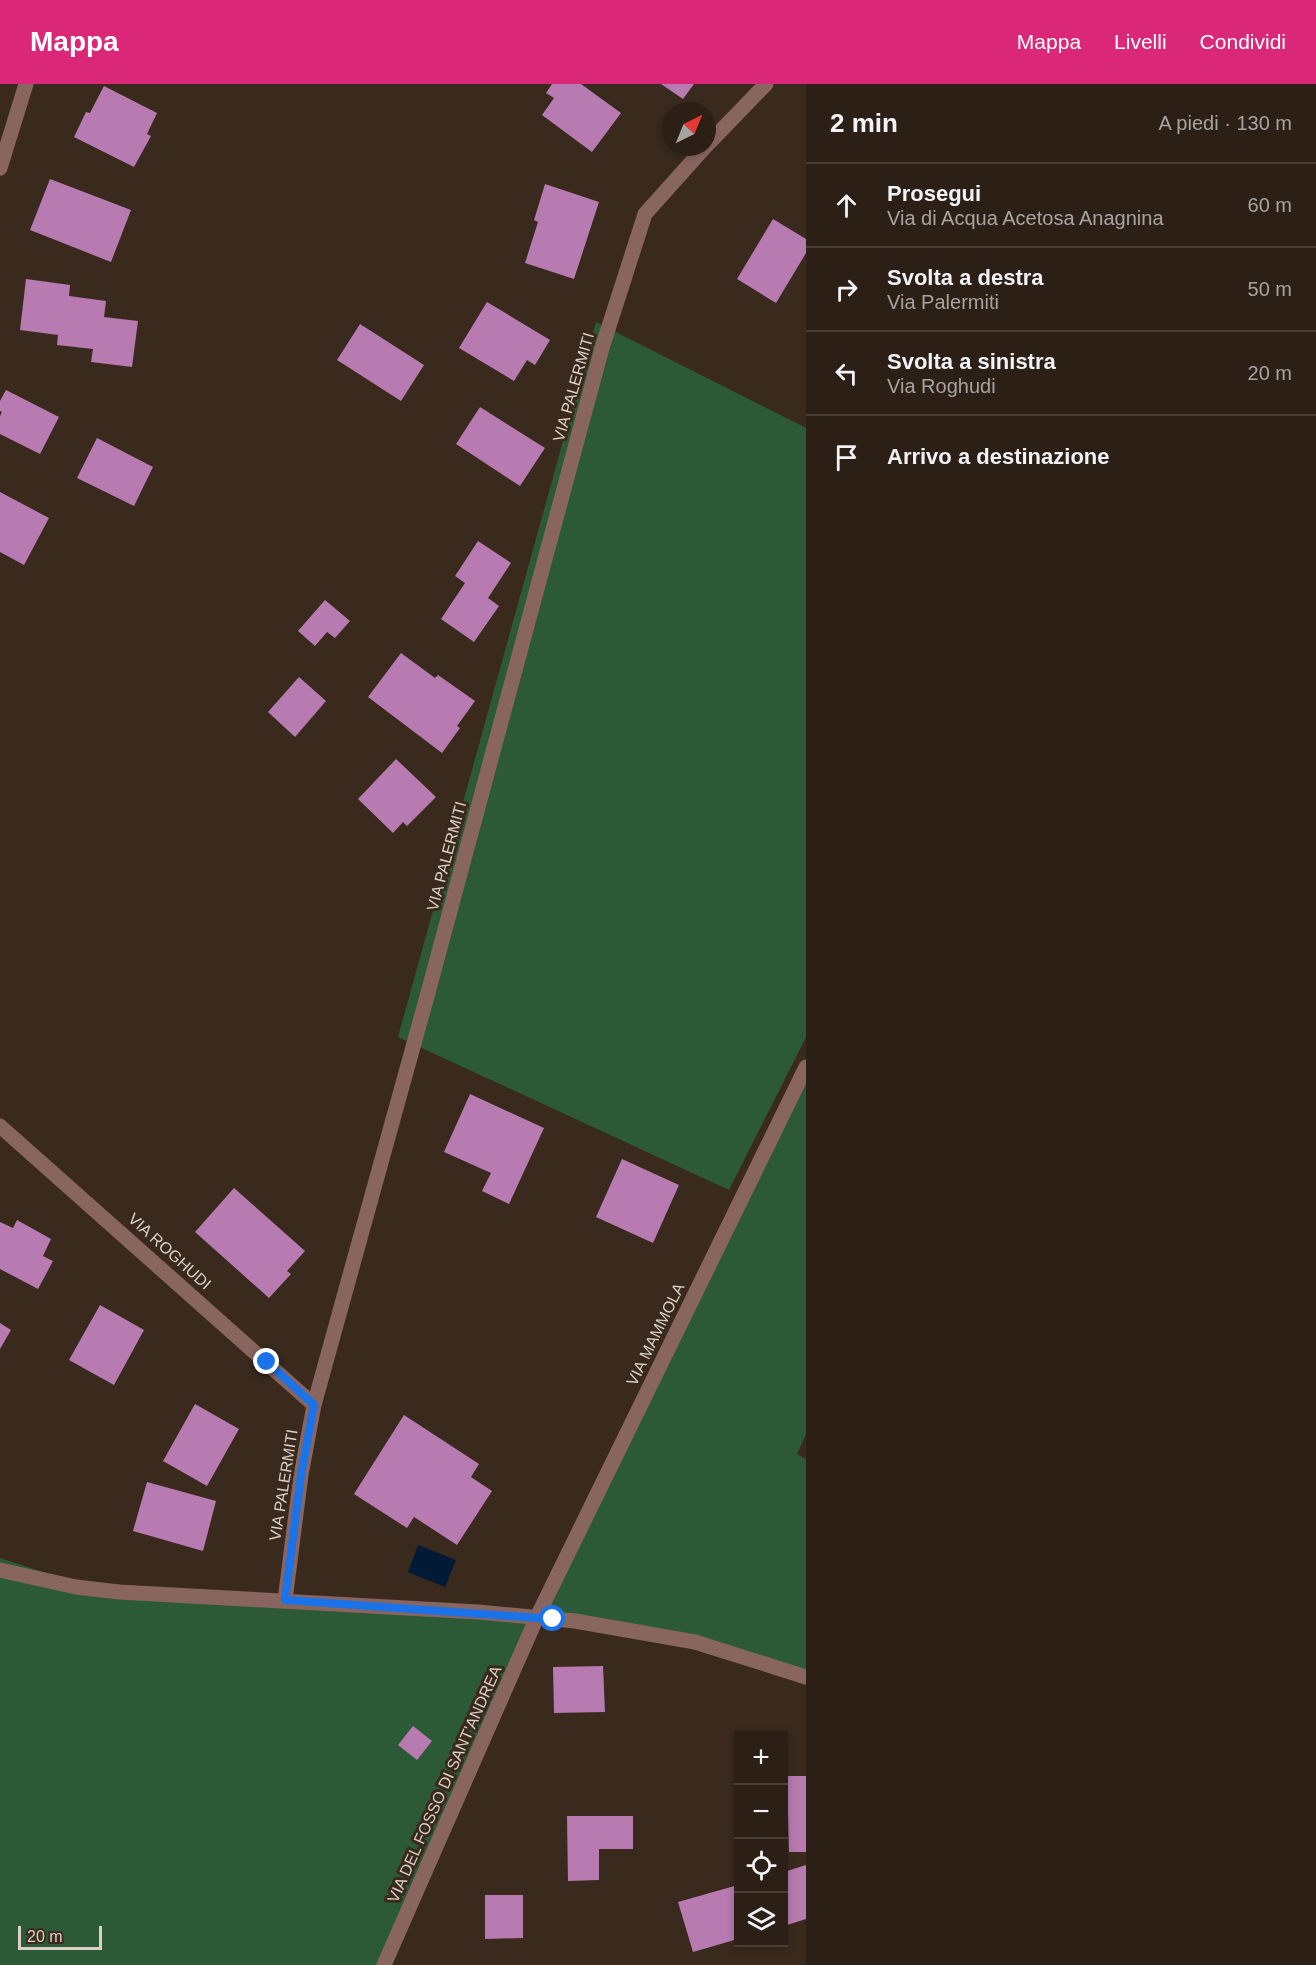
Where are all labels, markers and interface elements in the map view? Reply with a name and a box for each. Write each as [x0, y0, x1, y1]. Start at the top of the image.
text: Mappa [30, 26, 119, 57]
text: Mappa [1017, 30, 1081, 53]
text: Livelli [1114, 30, 1167, 53]
text: Condividi [1200, 30, 1286, 53]
north arrow [662, 102, 716, 156]
text: 2 min [830, 108, 898, 138]
text: A piedi · 130 m [1159, 112, 1292, 134]
text: Prosegui [887, 181, 981, 206]
icon: ahead [830, 189, 863, 222]
text: 60 m [1248, 194, 1292, 216]
text: Via di Acqua Acetosa Anagnina [887, 207, 1164, 229]
text: Svolta a destra [887, 265, 1044, 290]
icon: right [830, 273, 863, 306]
text: 50 m [1248, 278, 1292, 300]
text: Via Palermiti [887, 291, 999, 313]
street label: VIA PALERMITI [550, 331, 597, 444]
text: Svolta a sinistra [887, 349, 1056, 374]
icon: left [830, 357, 863, 390]
text: 20 m [1248, 362, 1292, 384]
text: Via Roghudi [887, 375, 996, 397]
icon: arrive [830, 441, 863, 474]
text: Arrivo a destinazione [887, 444, 1110, 469]
street label: VIA PALERMITI [424, 800, 469, 913]
street label: VIA ROGHUDI [125, 1210, 214, 1293]
street label: VIA MAMMOLA [623, 1280, 688, 1388]
route end [253, 1348, 279, 1374]
street label: VIA PALERMITI [266, 1428, 301, 1542]
route start [539, 1605, 565, 1631]
street label: VIA DEL FOSSO DI SANT'ANDREA [384, 1663, 505, 1905]
map controls [734, 1731, 788, 1947]
button: + [734, 1731, 788, 1785]
button: − [734, 1785, 788, 1839]
button: locate [734, 1839, 788, 1893]
button: layers [734, 1893, 788, 1947]
scale bar [18, 1923, 102, 1950]
text: 20 m [27, 1928, 63, 1945]

